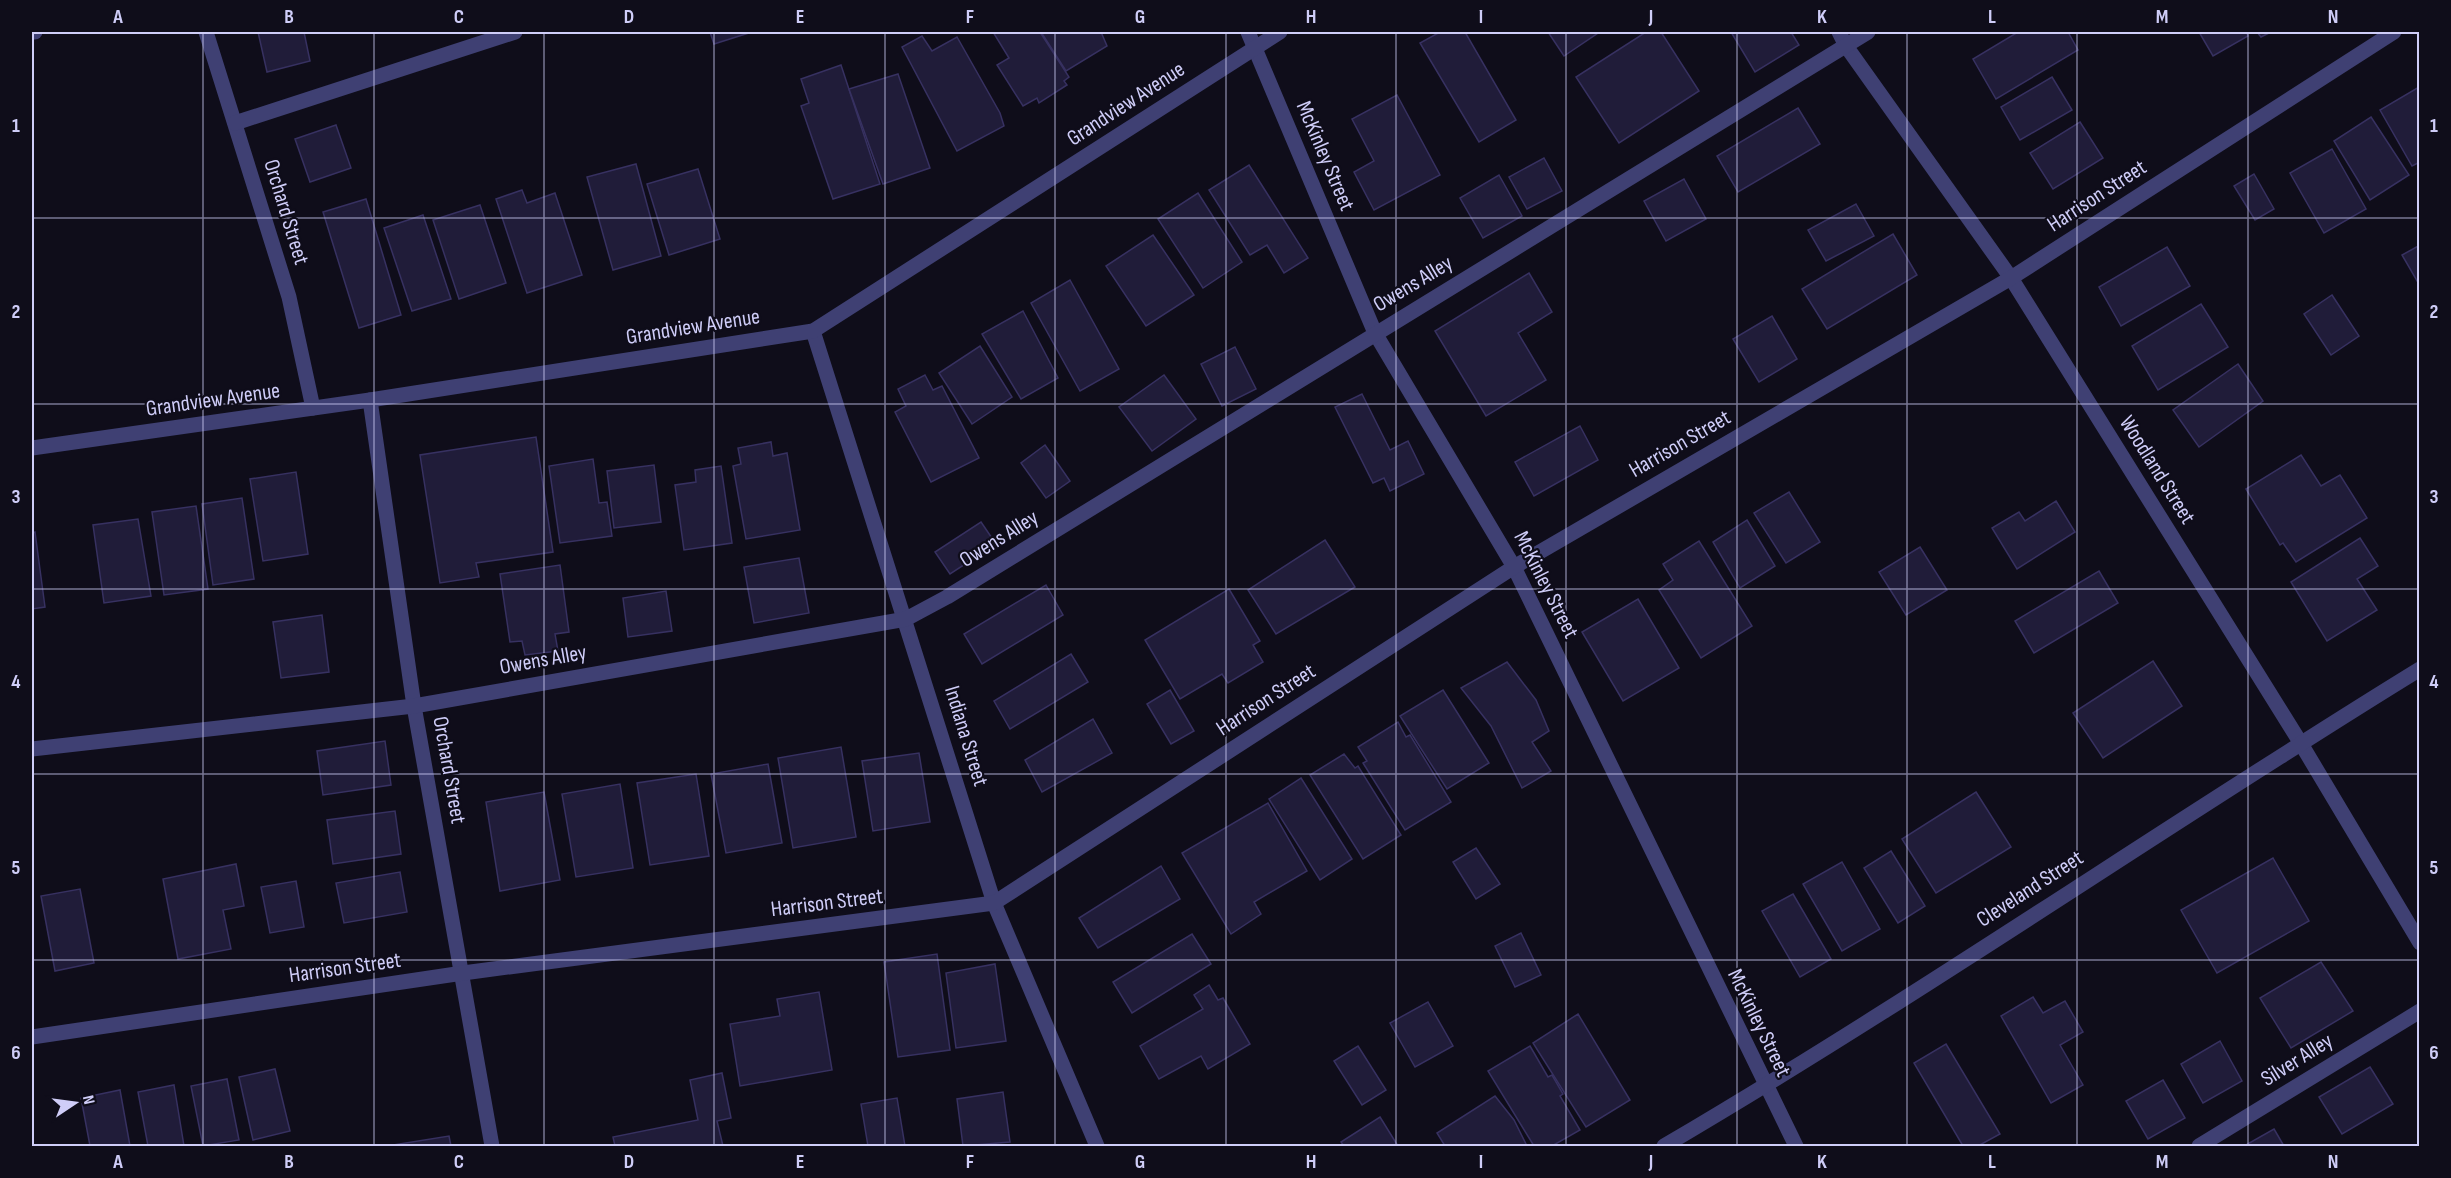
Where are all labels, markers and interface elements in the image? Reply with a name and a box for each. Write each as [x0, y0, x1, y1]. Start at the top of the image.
text: A [112, 5, 123, 29]
text: B [284, 5, 294, 29]
text: C [454, 5, 464, 29]
text: D [624, 5, 634, 29]
text: E [796, 5, 804, 29]
text: F [966, 5, 974, 29]
text: G [1135, 5, 1145, 29]
text: H [1306, 5, 1316, 29]
text: I [1479, 5, 1483, 29]
text: J [1648, 5, 1653, 29]
text: K [1817, 5, 1827, 29]
text: L [1988, 5, 1996, 29]
text: M [2156, 5, 2168, 29]
text: N [2328, 5, 2338, 29]
street label: Grandview Avenue [1062, 56, 1190, 152]
street label: McKinley Street [1290, 97, 1360, 215]
text: 1 [12, 114, 20, 138]
text: 1 [2430, 114, 2438, 138]
street label: Harrison Street [2042, 154, 2152, 238]
street label: Orchard Street [257, 156, 315, 268]
street label: Owens Alley [1368, 250, 1458, 318]
text: 2 [12, 300, 20, 324]
text: 2 [2430, 300, 2438, 324]
street label: Grandview Avenue [624, 303, 762, 351]
street label: Grandview Avenue [144, 377, 282, 423]
street label: Harrison Street [1624, 404, 1736, 484]
street label: Woodland Street [2113, 411, 2201, 529]
text: 3 [12, 485, 21, 509]
text: 3 [2430, 485, 2439, 509]
street label: Owens Alley [955, 504, 1044, 574]
street label: McKinley Street [1508, 527, 1585, 643]
street label: Owens Alley [497, 639, 589, 681]
street label: Harrison Street [1211, 658, 1321, 742]
text: 4 [11, 670, 21, 694]
text: 4 [2429, 670, 2439, 694]
street label: Indiana Street [938, 683, 994, 790]
street label: Orchard Street [426, 714, 472, 826]
street label: Cleveland Street [1972, 844, 2089, 933]
text: 5 [12, 856, 21, 880]
text: 5 [2430, 856, 2439, 880]
street label: Harrison Street [769, 883, 885, 923]
street label: Harrison Street [287, 947, 403, 989]
street label: McKinley Street [1721, 965, 1797, 1082]
street label: Silver Alley [2256, 1027, 2338, 1093]
text: 6 [11, 1041, 21, 1065]
text: 6 [2429, 1041, 2439, 1065]
north arrow [45, 1073, 105, 1133]
text: N [78, 1094, 98, 1106]
text: A [112, 1150, 123, 1174]
text: B [284, 1150, 294, 1174]
text: C [454, 1150, 464, 1174]
text: D [624, 1150, 634, 1174]
text: E [796, 1150, 804, 1174]
text: F [966, 1150, 974, 1174]
text: G [1135, 1150, 1145, 1174]
text: H [1306, 1150, 1316, 1174]
text: I [1479, 1150, 1483, 1174]
text: J [1648, 1150, 1653, 1174]
text: K [1817, 1150, 1827, 1174]
text: L [1988, 1150, 1996, 1174]
text: M [2156, 1150, 2168, 1174]
text: N [2328, 1150, 2338, 1174]

